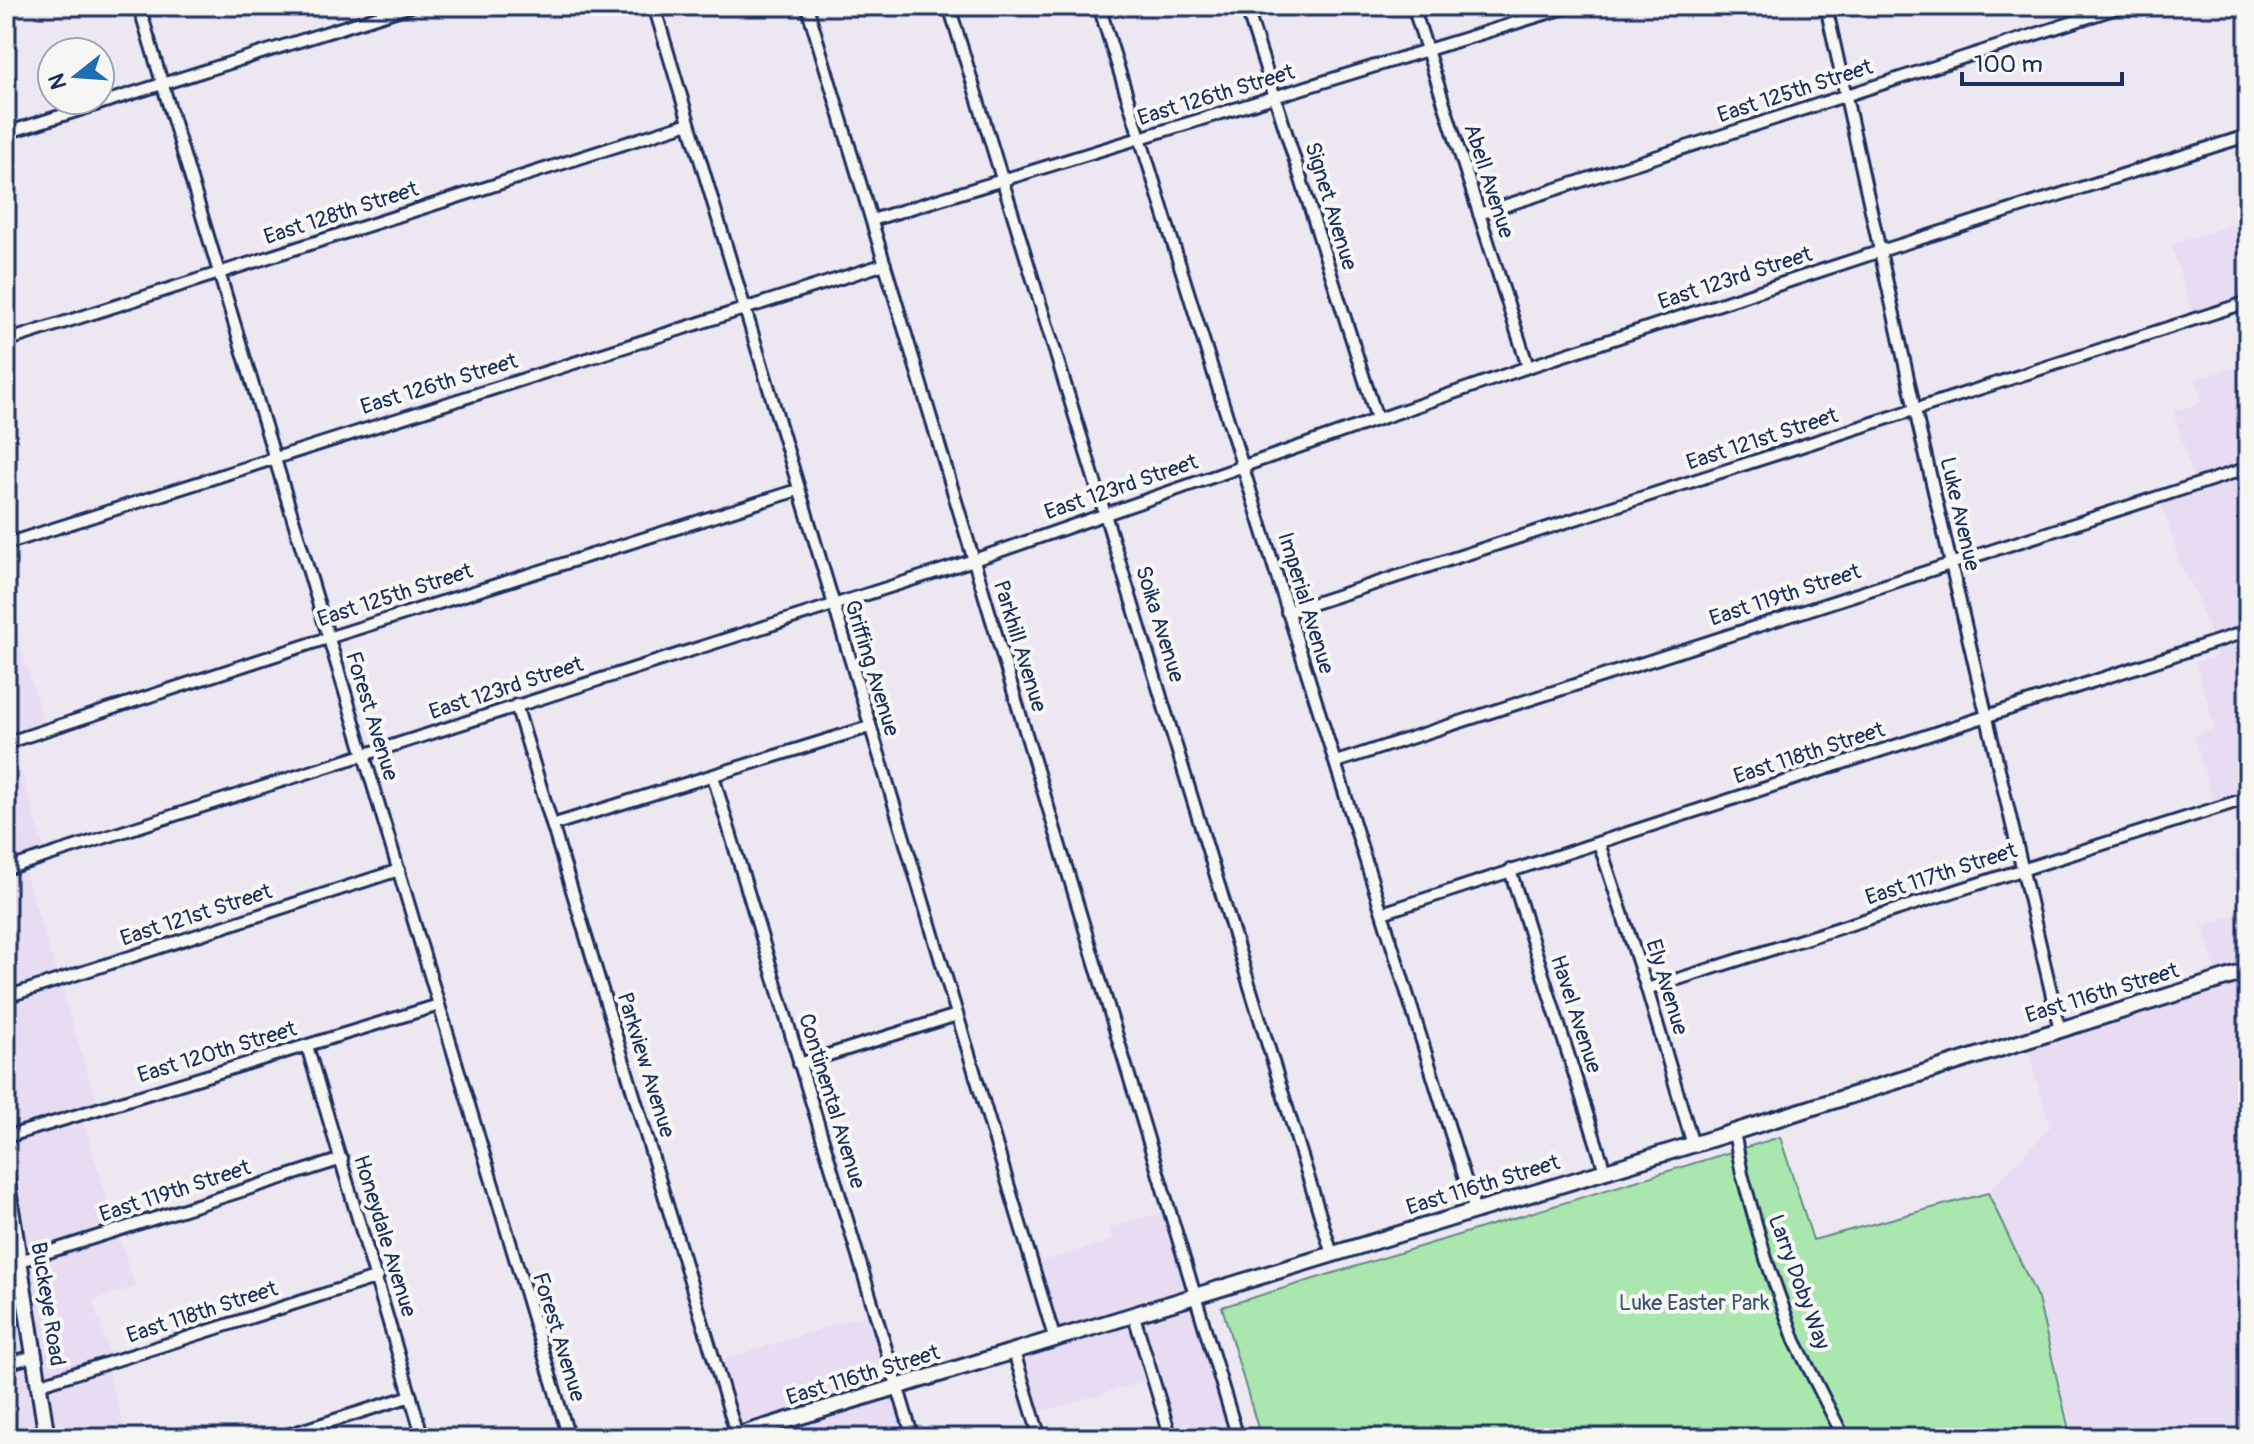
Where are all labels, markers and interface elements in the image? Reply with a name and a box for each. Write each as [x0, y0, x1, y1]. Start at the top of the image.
north arrow [36, 36, 116, 116]
scale bar [1962, 36, 2122, 86]
text: 100 m [1974, 50, 2043, 79]
street label: East 125th Street [1714, 53, 1876, 129]
street label: East 126th Street [1134, 58, 1298, 132]
text: N [42, 70, 73, 93]
street label: Abell Avenue [1457, 120, 1521, 242]
street label: Signet Avenue [1298, 139, 1364, 274]
street label: East 128th Street [260, 175, 422, 251]
street label: East 123rd Street [1654, 240, 1816, 316]
street label: East 126th Street [357, 347, 521, 421]
street label: East 121st Street [1683, 401, 1841, 477]
street label: East 123rd Street [1041, 448, 1201, 526]
street label: Luke Avenue [1933, 454, 1987, 574]
street label: Imperial Avenue [1271, 529, 1341, 677]
street label: East 125th Street [314, 557, 476, 633]
street label: East 119th Street [1706, 557, 1864, 633]
street label: Soika Avenue [1129, 562, 1191, 686]
street label: Parkhill Avenue [987, 577, 1053, 715]
street label: Griffing Avenue [838, 597, 906, 739]
street label: Forest Avenue [339, 648, 405, 784]
street label: East 123rd Street [425, 650, 587, 726]
street label: East 118th Street [1730, 715, 1888, 791]
street label: East 117th Street [1862, 836, 2020, 912]
street label: East 121st Street [117, 877, 275, 953]
street label: Ely Avenue [1639, 936, 1695, 1038]
street label: Havel Avenue [1544, 951, 1608, 1077]
street label: East 116th Street [2022, 956, 2182, 1030]
street label: Parkview Avenue [611, 989, 681, 1141]
street label: Continental Avenue [792, 1010, 872, 1192]
street label: East 120th Street [134, 1014, 300, 1089]
street label: East 116th Street [1403, 1148, 1563, 1222]
street label: Honeydale Avenue [347, 1152, 423, 1320]
street label: East 119th Street [96, 1153, 254, 1229]
street label: Larry Doby Way [1762, 1211, 1836, 1353]
street label: Buckeye Road [24, 1240, 72, 1368]
street label: Forest Avenue [526, 1269, 592, 1405]
street label: East 118th Street [123, 1274, 281, 1350]
park label: Luke Easter Park [1619, 1289, 1769, 1317]
street label: East 116th Street [783, 1338, 943, 1412]

